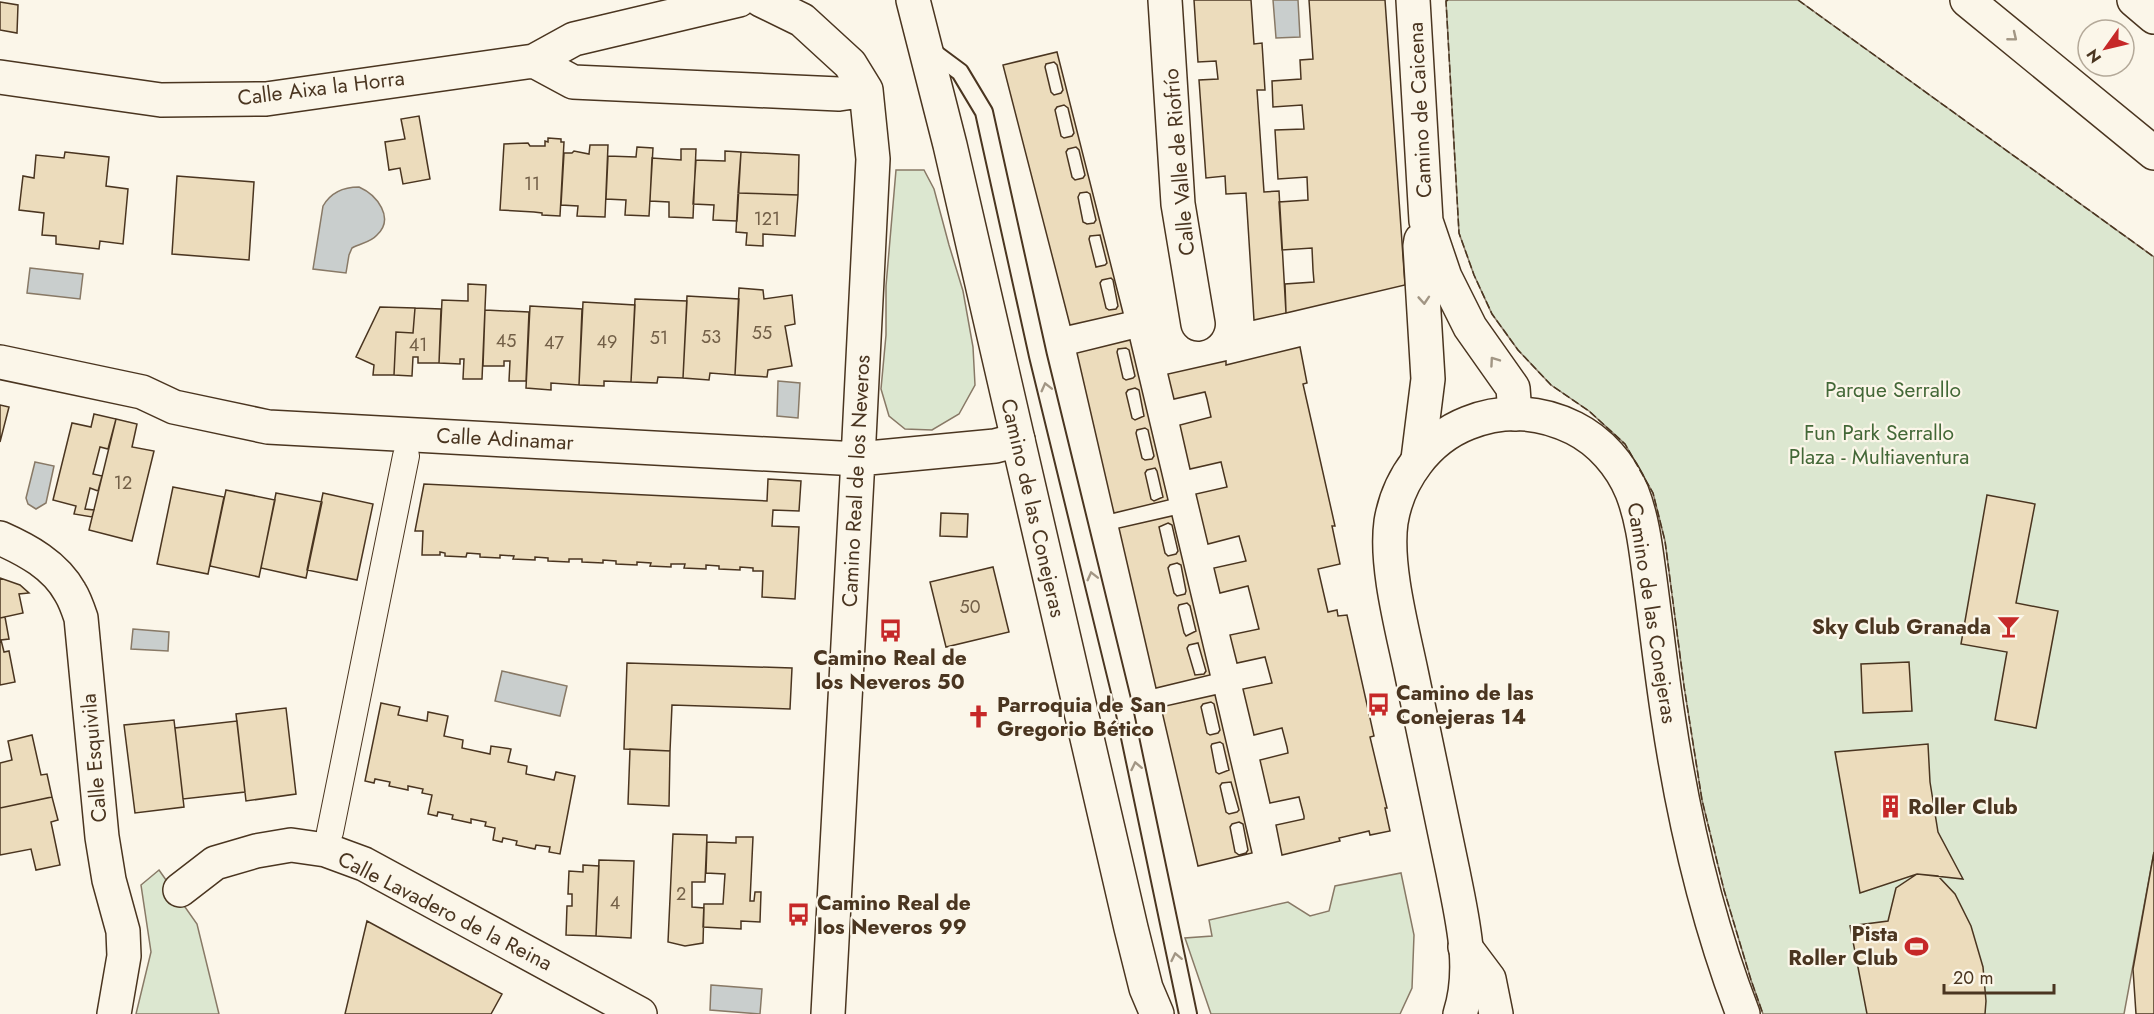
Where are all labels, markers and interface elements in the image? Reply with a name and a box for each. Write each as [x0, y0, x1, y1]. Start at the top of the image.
north arrow [2076, 18, 2136, 78]
street label: Camino de Caicena [1400, 21, 1440, 199]
one-way arrow [2006, 30, 2017, 41]
text: N [2081, 44, 2107, 68]
street label: Calle Aixa la Horra [236, 63, 406, 113]
street label: Calle Valle de Riofrío [1156, 67, 1202, 257]
house number: 11 [524, 171, 540, 197]
house number: 121 [754, 206, 780, 232]
one-way arrow [1417, 295, 1430, 304]
house number: 55 [752, 320, 772, 346]
house number: 53 [701, 324, 721, 350]
house number: 51 [650, 325, 668, 351]
house number: 45 [496, 328, 516, 354]
house number: 49 [597, 329, 617, 355]
house number: 47 [544, 330, 565, 356]
house number: 41 [409, 332, 427, 358]
street label: Camino Real de los Neveros [834, 354, 878, 608]
one-way arrow [1490, 357, 1501, 368]
park label: Parque Serrallo [1825, 375, 1961, 405]
one-way arrow [1040, 382, 1053, 392]
street label: Camino de las Conejeras [993, 396, 1073, 620]
park label: Fun Park Serrallo Plaza - Multiaventura [1789, 418, 1969, 472]
street label: Calle Adinamar [436, 420, 575, 458]
house number: 12 [114, 470, 132, 496]
street label: Camino de las Conejeras [1620, 500, 1684, 726]
one-way arrow [1086, 571, 1099, 581]
house number: 50 [960, 594, 981, 620]
place label: Sky Club Granada [1812, 612, 1991, 642]
bar icon: Sky Club Granada [1996, 614, 2022, 640]
bus stop icon: Camino Real de los Neveros 50 [877, 617, 903, 643]
place label: Camino Real de los Neveros 50 [813, 643, 967, 697]
place label: Camino de las Conejeras 14 [1396, 678, 1534, 732]
place label: Parroquia de San Gregorio Bético [997, 690, 1166, 744]
street label: Calle Esquivila [73, 692, 115, 824]
bus stop icon: Camino de las Conejeras 14 [1365, 692, 1391, 718]
church icon: Parroquia de San Gregorio Bético [966, 704, 992, 730]
one-way arrow [1130, 761, 1143, 771]
place label: Roller Club [1908, 792, 2018, 822]
building icon: Roller Club [1877, 794, 1903, 820]
street label: Calle Lavadero de la Reina [333, 844, 557, 978]
house number: 2 [676, 881, 686, 907]
place label: Camino Real de los Neveros 99 [817, 888, 971, 942]
house number: 4 [610, 890, 620, 916]
bus stop icon: Camino Real de los Neveros 99 [786, 902, 812, 928]
place label: Pista Roller Club [1788, 919, 1898, 973]
sports icon: Pista Roller Club [1903, 933, 1929, 959]
one-way arrow [1170, 952, 1183, 962]
scale bar [1944, 957, 2054, 995]
text: 20 m [1953, 965, 1993, 991]

